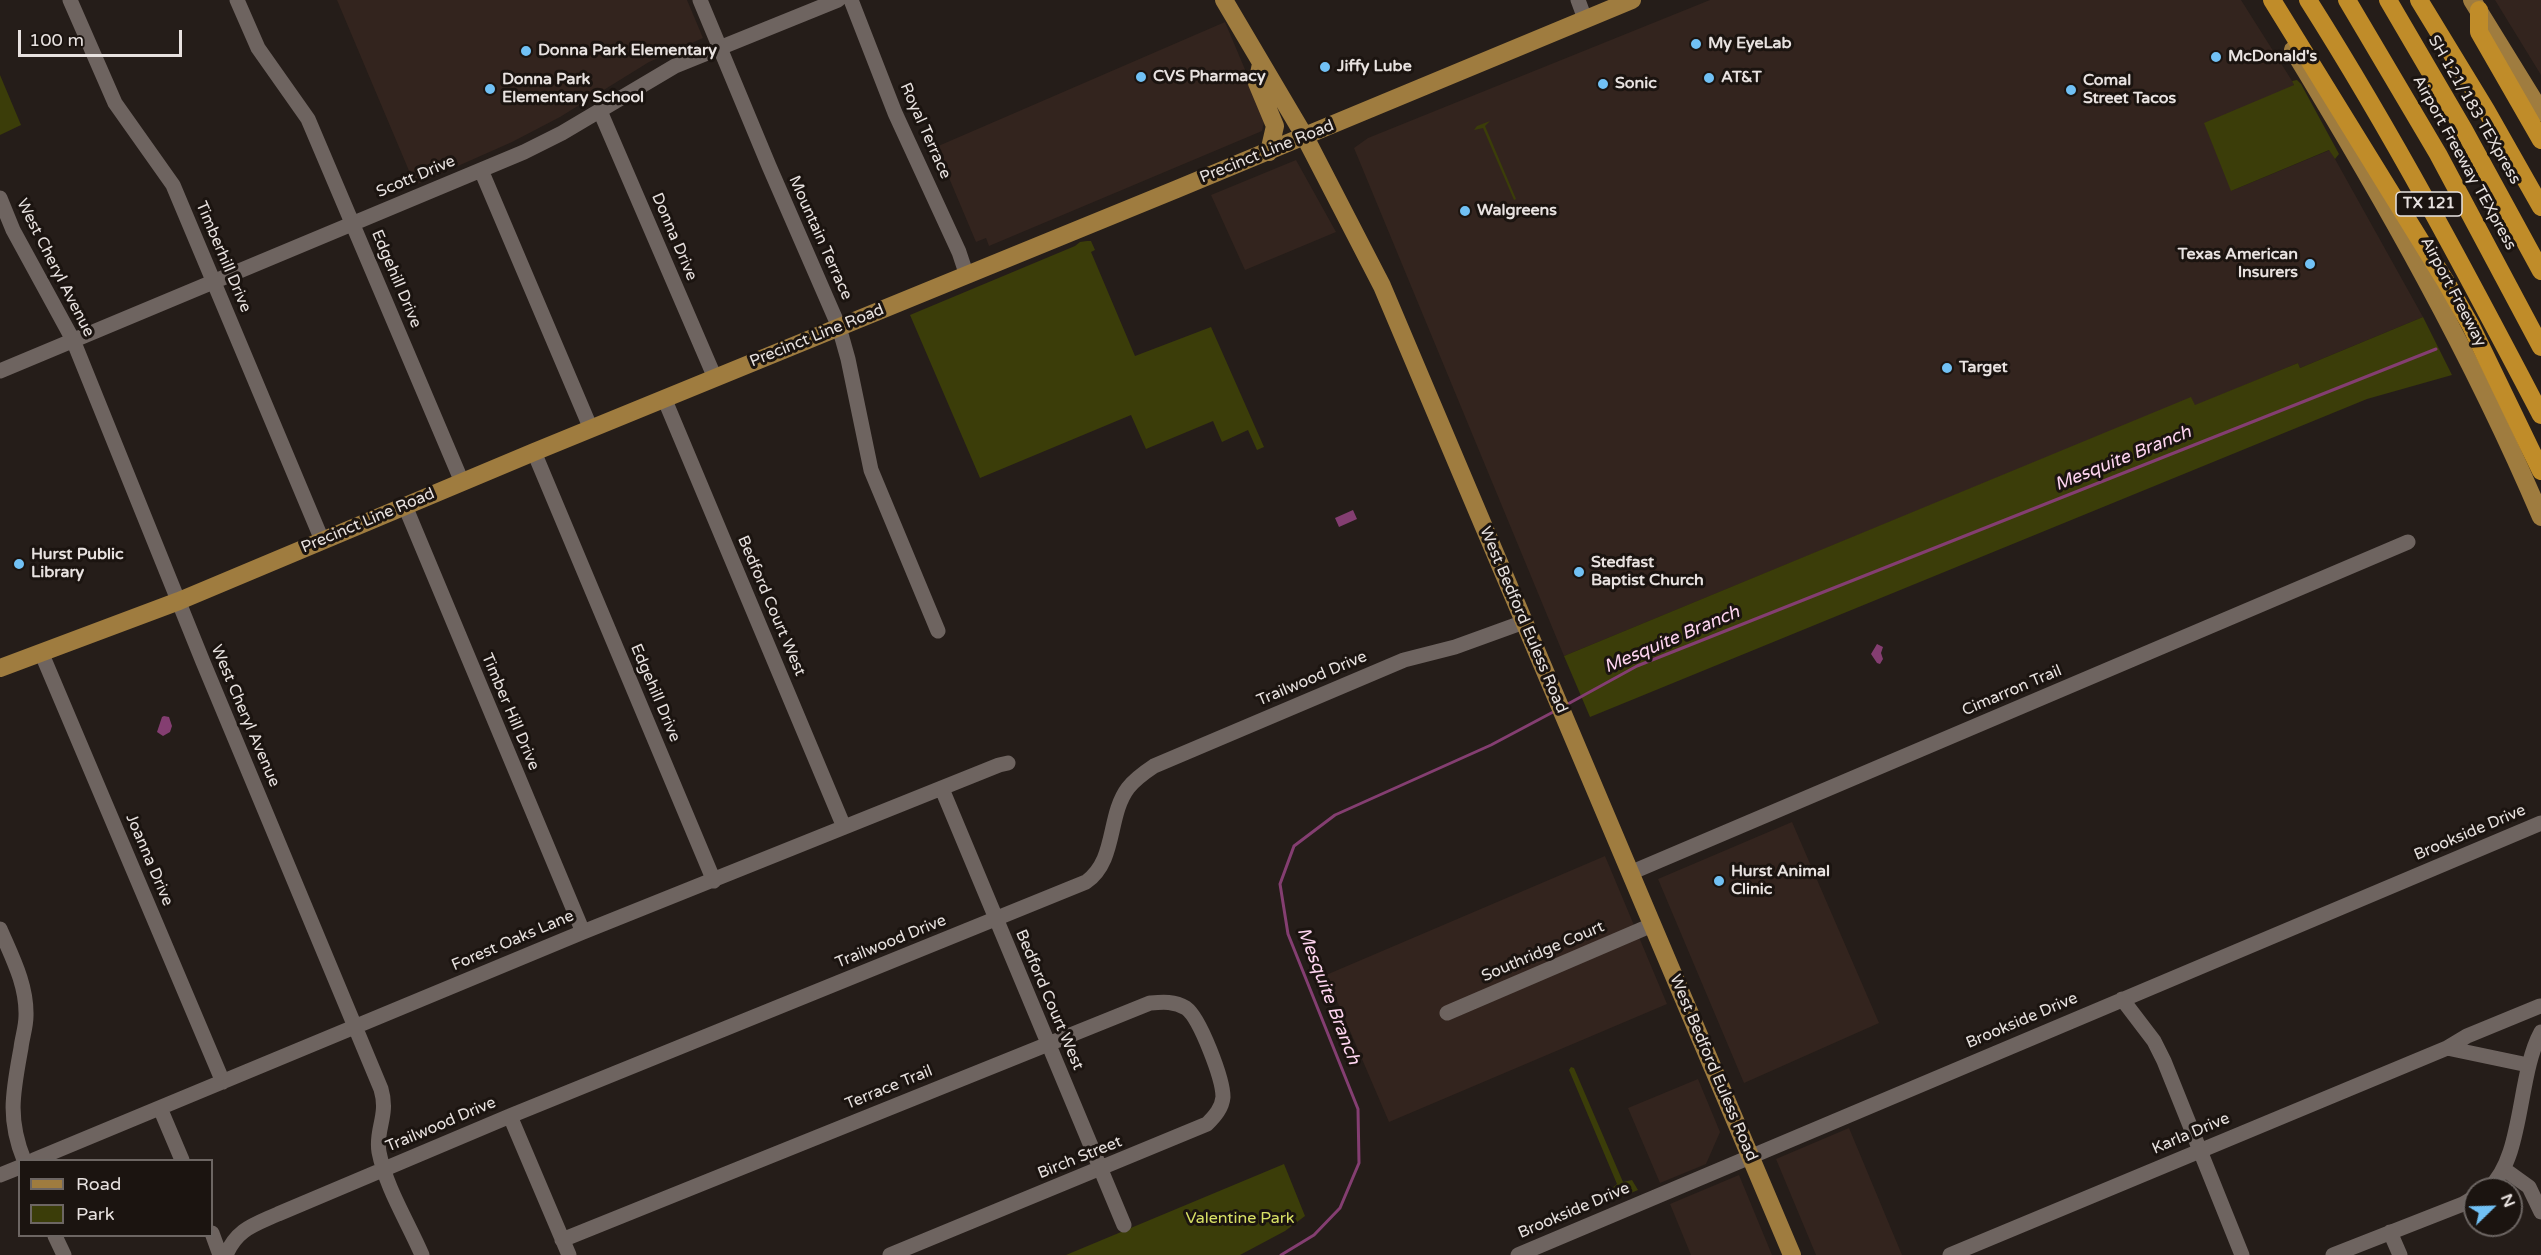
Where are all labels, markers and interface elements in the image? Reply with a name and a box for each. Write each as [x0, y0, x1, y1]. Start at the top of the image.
scale bar [21, 18, 184, 56]
text: 100 m [29, 29, 84, 51]
street label: SH 121/183 TEXpress [2424, 32, 2524, 188]
place label: My EyeLab [1708, 34, 1792, 54]
marker: My EyeLab [1689, 37, 1703, 51]
place label: Donna Park Elementary [538, 41, 717, 61]
marker: Donna Park Elementary [519, 44, 533, 58]
place label: McDonald's [2228, 47, 2317, 67]
marker: McDonald's [2209, 50, 2223, 64]
place label: Jiffy Lube [1337, 57, 1412, 77]
marker: Jiffy Lube [1318, 60, 1332, 74]
place label: CVS Pharmacy [1153, 67, 1265, 87]
place label: AT&T [1721, 68, 1762, 88]
place label: Donna Park Elementary School [502, 70, 644, 108]
marker: CVS Pharmacy [1134, 70, 1148, 84]
marker: AT&T [1702, 71, 1716, 85]
place label: Comal Street Tacos [2083, 71, 2176, 109]
street label: Airport Freeway TEXpress [2408, 72, 2520, 254]
place label: Sonic [1615, 74, 1657, 94]
marker: Sonic [1596, 77, 1610, 91]
street label: Royal Terrace [895, 80, 955, 182]
marker: Donna Park Elementary School [483, 82, 497, 96]
marker: Comal Street Tacos [2064, 83, 2078, 97]
street label: Precinct Line Road [1197, 116, 1337, 188]
street label: Scott Drive [374, 152, 458, 202]
street label: Mountain Terrace [784, 173, 856, 303]
street label: Donna Drive [647, 190, 701, 284]
road number: TX 121 [2396, 192, 2462, 216]
street label: West Cheryl Avenue [12, 196, 98, 340]
street label: Timberhill Drive [191, 199, 255, 315]
place label: Walgreens [1477, 201, 1557, 221]
marker: Walgreens [1458, 204, 1472, 218]
street label: Edgehill Drive [367, 227, 425, 331]
street label: Airport Freeway [2416, 234, 2490, 350]
place label: Texas American Insurers [2178, 245, 2298, 283]
marker: Texas American Insurers [2303, 257, 2317, 271]
street label: Precinct Line Road [747, 300, 887, 372]
place label: Target [1959, 358, 2008, 378]
marker: Target [1940, 361, 1954, 375]
water label: Mesquite Branch [2052, 422, 2194, 496]
street label: Precinct Line Road [298, 484, 438, 558]
street label: West Bedford Euless Road [1475, 524, 1571, 716]
street label: Bedford Court West [733, 533, 809, 679]
place label: Hurst Public Library [31, 545, 124, 583]
place label: Stedfast Baptist Church [1591, 553, 1704, 591]
marker: Hurst Public Library [12, 557, 26, 571]
marker: Stedfast Baptist Church [1572, 565, 1586, 579]
water label: Mesquite Branch [1601, 602, 1743, 678]
street label: Edgehill Drive [626, 641, 684, 745]
street label: West Cheryl Avenue [206, 642, 284, 790]
street label: Trailwood Drive [1254, 647, 1370, 711]
street label: Timber Hill Drive [477, 651, 543, 773]
street label: Cimarron Trail [1959, 661, 2065, 721]
street label: Brookside Drive [2411, 801, 2529, 865]
street label: Joanna Drive [121, 811, 177, 909]
place label: Hurst Animal Clinic [1731, 862, 1830, 900]
marker: Hurst Animal Clinic [1712, 874, 1726, 888]
street label: Forest Oaks Lane [449, 907, 577, 975]
street label: Trailwood Drive [833, 911, 949, 973]
street label: Southridge Court [1479, 918, 1607, 986]
water label: Mesquite Branch [1292, 924, 1364, 1068]
street label: Bedford Court West [1011, 927, 1087, 1073]
street label: West Bedford Euless Road [1665, 972, 1761, 1164]
street label: Brookside Drive [1963, 989, 2081, 1053]
street label: Terrace Trail [842, 1062, 936, 1114]
street label: Trailwood Drive [383, 1093, 499, 1157]
street label: Karla Drive [2149, 1109, 2233, 1159]
street label: Birch Street [1035, 1132, 1125, 1184]
legend [18, 1159, 213, 1237]
text: Road [76, 1173, 121, 1195]
north arrow [2463, 1177, 2523, 1237]
street label: Brookside Drive [1515, 1179, 1633, 1243]
text: N [2496, 1191, 2519, 1211]
text: Park [76, 1203, 114, 1225]
park label: Valentine Park [1185, 1209, 1295, 1229]

